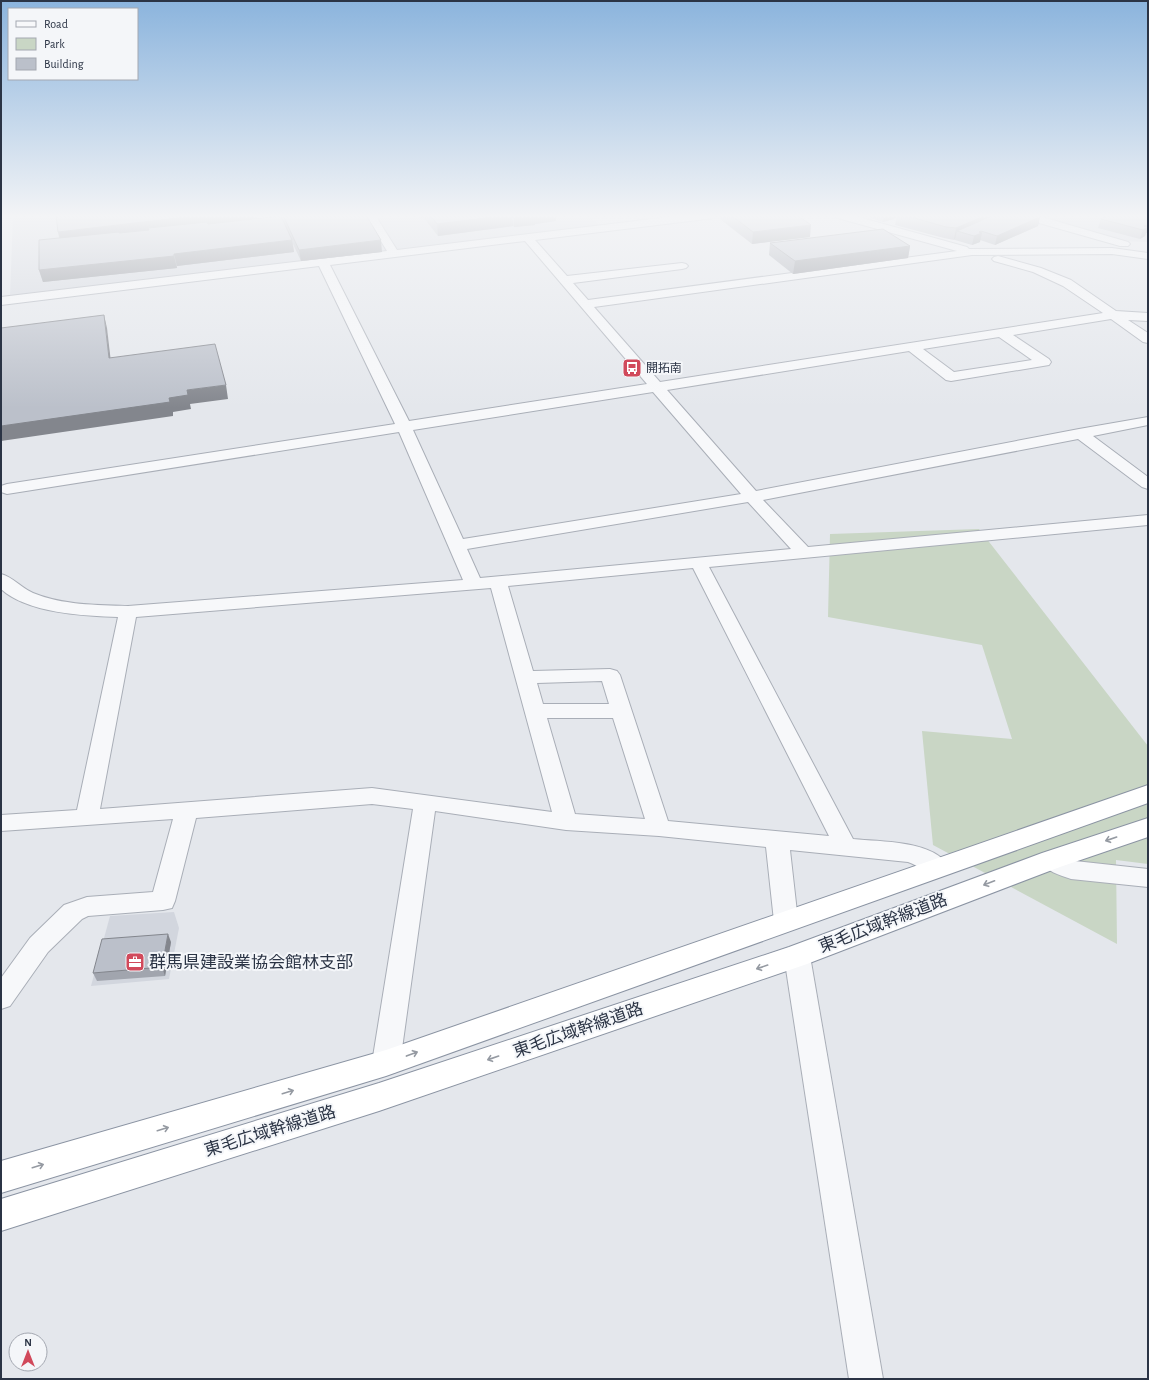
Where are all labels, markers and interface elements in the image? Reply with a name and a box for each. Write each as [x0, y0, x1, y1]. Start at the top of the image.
legend [8, 8, 138, 80]
text: Road [44, 18, 68, 30]
text: Park [44, 38, 65, 50]
text: Building [44, 58, 84, 70]
bus stop icon: 開拓南 [621, 357, 643, 379]
place label: 開拓南 [646, 362, 682, 374]
one-way arrow [1105, 836, 1118, 843]
one-way arrow [983, 880, 995, 888]
street label: 東毛広域幹線道路 [816, 890, 950, 955]
office icon: 群馬県建設業協会館林支部 [124, 951, 146, 973]
place label: 群馬県建設業協会館林支部 [149, 953, 353, 971]
one-way arrow [756, 964, 768, 972]
street label: 東毛広域幹線道路 [511, 999, 645, 1060]
one-way arrow [405, 1049, 417, 1057]
one-way arrow [487, 1055, 499, 1063]
one-way arrow [281, 1088, 294, 1095]
street label: 東毛広域幹線道路 [202, 1102, 338, 1159]
one-way arrow [156, 1125, 169, 1132]
one-way arrow [32, 1162, 45, 1169]
north arrow [8, 1332, 48, 1372]
text: N [24, 1337, 32, 1348]

